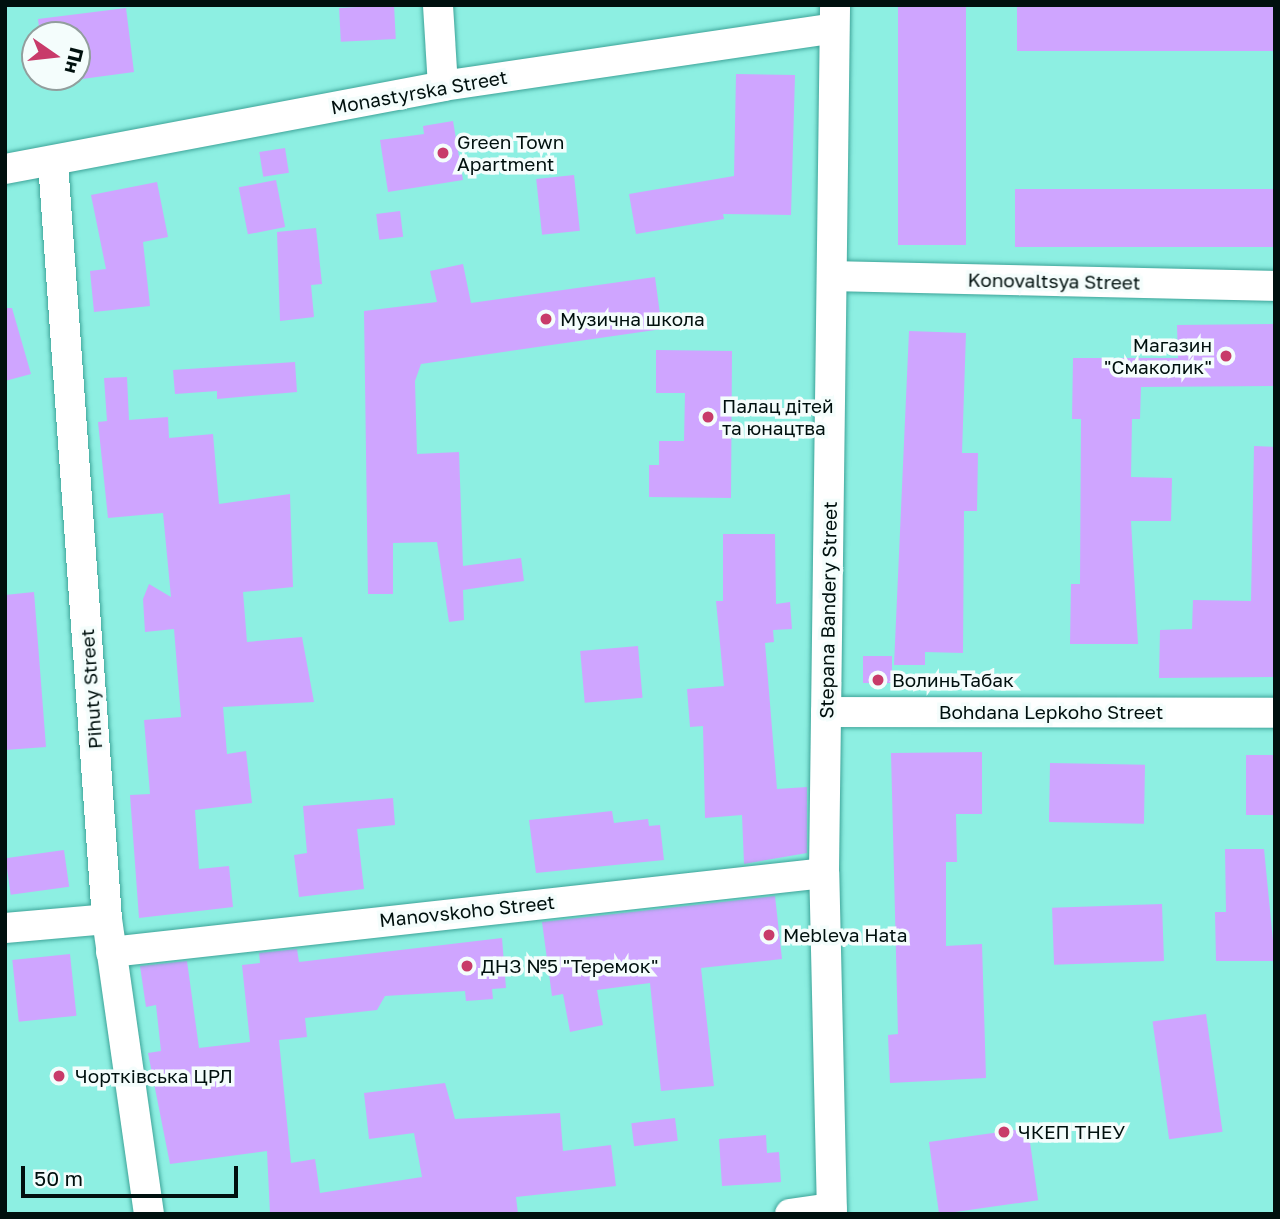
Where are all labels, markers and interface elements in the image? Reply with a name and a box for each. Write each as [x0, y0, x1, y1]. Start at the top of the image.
north arrow [21, 21, 91, 91]
text: Пн [61, 45, 89, 76]
street label: Monastyrska Street [329, 65, 509, 119]
place label: Green Town Apartment [457, 131, 564, 175]
marker: Green Town Apartment [435, 145, 451, 161]
street label: Konovaltsya Street [967, 268, 1141, 294]
place label: Музична школа [560, 308, 705, 330]
marker: Музична школа [538, 311, 554, 327]
place label: Магазин "Смаколик" [1104, 334, 1212, 378]
marker: Магазин "Смаколик" [1218, 348, 1234, 364]
place label: Палац дітей та юнацтва [722, 395, 834, 439]
marker: Палац дітей та юнацтва [700, 409, 716, 425]
street label: Stepana Bandery Street [815, 501, 841, 719]
street label: Pihuty Street [75, 628, 107, 750]
place label: ВолиньТабак [892, 669, 1014, 691]
marker: ВолиньТабак [870, 672, 886, 688]
street label: Bohdana Lepkoho Street [939, 701, 1163, 723]
street label: Manovskoho Street [378, 890, 556, 932]
place label: Mebleva Hata [783, 924, 907, 946]
marker: Mebleva Hata [761, 927, 777, 943]
place label: ДНЗ №5 "Теремок" [481, 955, 658, 977]
marker: ДНЗ №5 "Теремок" [459, 958, 475, 974]
place label: Чортківська ЦРЛ [75, 1065, 233, 1087]
marker: Чортківська ЦРЛ [49, 1066, 69, 1086]
place label: ЧКЕП ТНЕУ [1018, 1121, 1125, 1143]
marker: ЧКЕП ТНЕУ [996, 1124, 1012, 1140]
scale bar [24, 1152, 242, 1196]
text: 50 m [34, 1165, 83, 1191]

